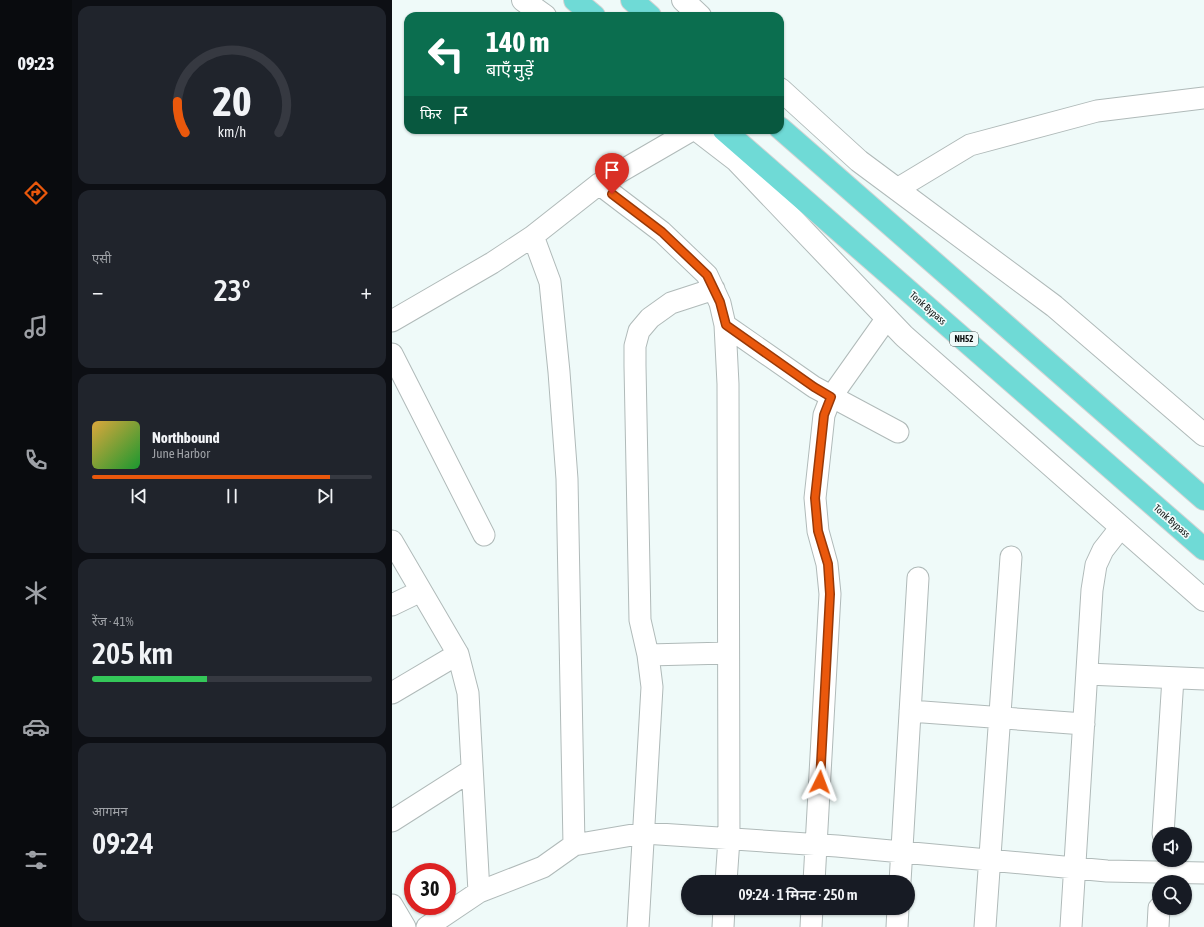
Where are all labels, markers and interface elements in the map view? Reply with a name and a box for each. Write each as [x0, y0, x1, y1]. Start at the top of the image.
text: 140 m [486, 26, 549, 58]
icon: left [420, 28, 472, 80]
text: 09:23 [17, 53, 55, 74]
text: बाएँ मुड़ें [486, 59, 534, 80]
text: 20 [212, 77, 252, 125]
icon: arrive [450, 104, 472, 126]
text: फिर [420, 105, 442, 122]
text: km/h [218, 124, 246, 140]
pin [595, 153, 629, 194]
icon: arrive [601, 159, 623, 181]
icon: directions [22, 179, 50, 207]
text: एसी [92, 251, 111, 266]
text: 23° [214, 273, 250, 307]
text: − [92, 278, 103, 304]
text: + [361, 278, 372, 304]
street label: Tonk Bypass [908, 289, 949, 327]
icon: music [22, 313, 50, 341]
road number: NH52 [950, 332, 978, 346]
text: Northbound [152, 429, 220, 446]
icon: phone [22, 446, 50, 474]
text: June Harbor [152, 446, 210, 461]
icon: previous [128, 485, 150, 507]
icon: pause [221, 485, 243, 507]
icon: next [314, 485, 336, 507]
street label: Tonk Bypass [1152, 502, 1193, 540]
icon: climate [22, 579, 50, 607]
text: रेंज · 41% [92, 614, 134, 629]
text: 205 km [92, 636, 173, 670]
icon: car [22, 713, 50, 741]
position arrow [799, 761, 841, 803]
text: आगमन [92, 804, 128, 819]
text: 09:24 [92, 826, 154, 860]
map controls [1152, 827, 1192, 915]
button: sound [1152, 827, 1192, 867]
icon: filters [22, 846, 50, 874]
speed limit sign: 30 [404, 863, 456, 915]
button: search [1152, 875, 1192, 915]
text: 09:24 · 1 मिनट · 250 m [738, 886, 858, 903]

